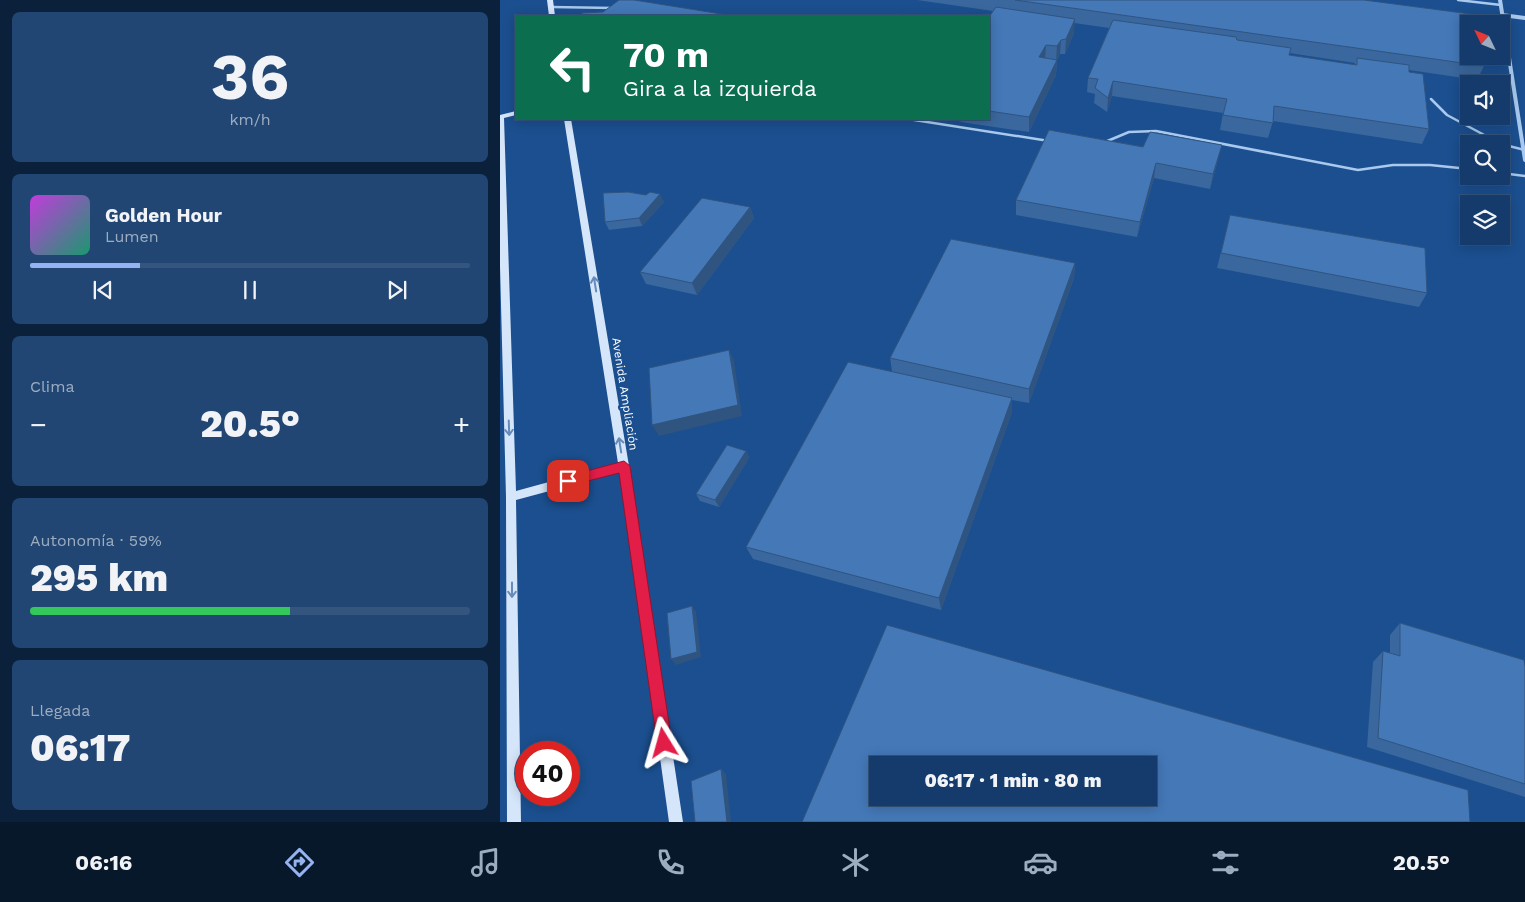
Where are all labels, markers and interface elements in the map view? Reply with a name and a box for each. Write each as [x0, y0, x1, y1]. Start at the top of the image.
north arrow [1460, 15, 1510, 65]
map controls [1460, 15, 1510, 245]
text: 70 m [623, 34, 709, 76]
icon: left [540, 35, 605, 100]
text: 36 [211, 39, 289, 115]
button: sound [1460, 75, 1510, 125]
text: Gira a la izquierda [623, 76, 817, 101]
text: km/h [229, 110, 271, 129]
button: search [1460, 135, 1510, 185]
button: layers [1460, 195, 1510, 245]
text: Golden Hour [105, 204, 222, 227]
text: Lumen [105, 227, 159, 246]
icon: previous [89, 276, 117, 304]
icon: pause [236, 276, 264, 304]
icon: next [383, 276, 411, 304]
one-way arrow [589, 277, 599, 293]
street label: Avenida Ampliación [609, 337, 641, 451]
text: Clima [30, 377, 74, 396]
text: 20.5° [200, 402, 300, 446]
text: − [30, 408, 47, 441]
text: + [453, 408, 470, 441]
one-way arrow [505, 420, 514, 436]
one-way arrow [615, 437, 625, 453]
pin [547, 460, 589, 502]
icon: arrive [554, 467, 582, 495]
text: Autonomía · 59% [30, 531, 162, 550]
text: 295 km [30, 556, 168, 600]
one-way arrow [507, 582, 517, 598]
text: Llegada [30, 701, 90, 720]
position arrow [637, 716, 689, 768]
text: 06:17 [30, 726, 131, 770]
speed limit sign: 40 [515, 741, 580, 806]
text: 06:17 · 1 min · 80 m [924, 769, 1102, 792]
icon: directions [282, 845, 317, 880]
icon: music [468, 845, 503, 880]
icon: phone [653, 845, 688, 880]
icon: climate [838, 845, 873, 880]
icon: car [1023, 845, 1058, 880]
icon: filters [1208, 845, 1243, 880]
text: 06:16 [75, 850, 132, 875]
text: 20.5° [1393, 850, 1450, 875]

